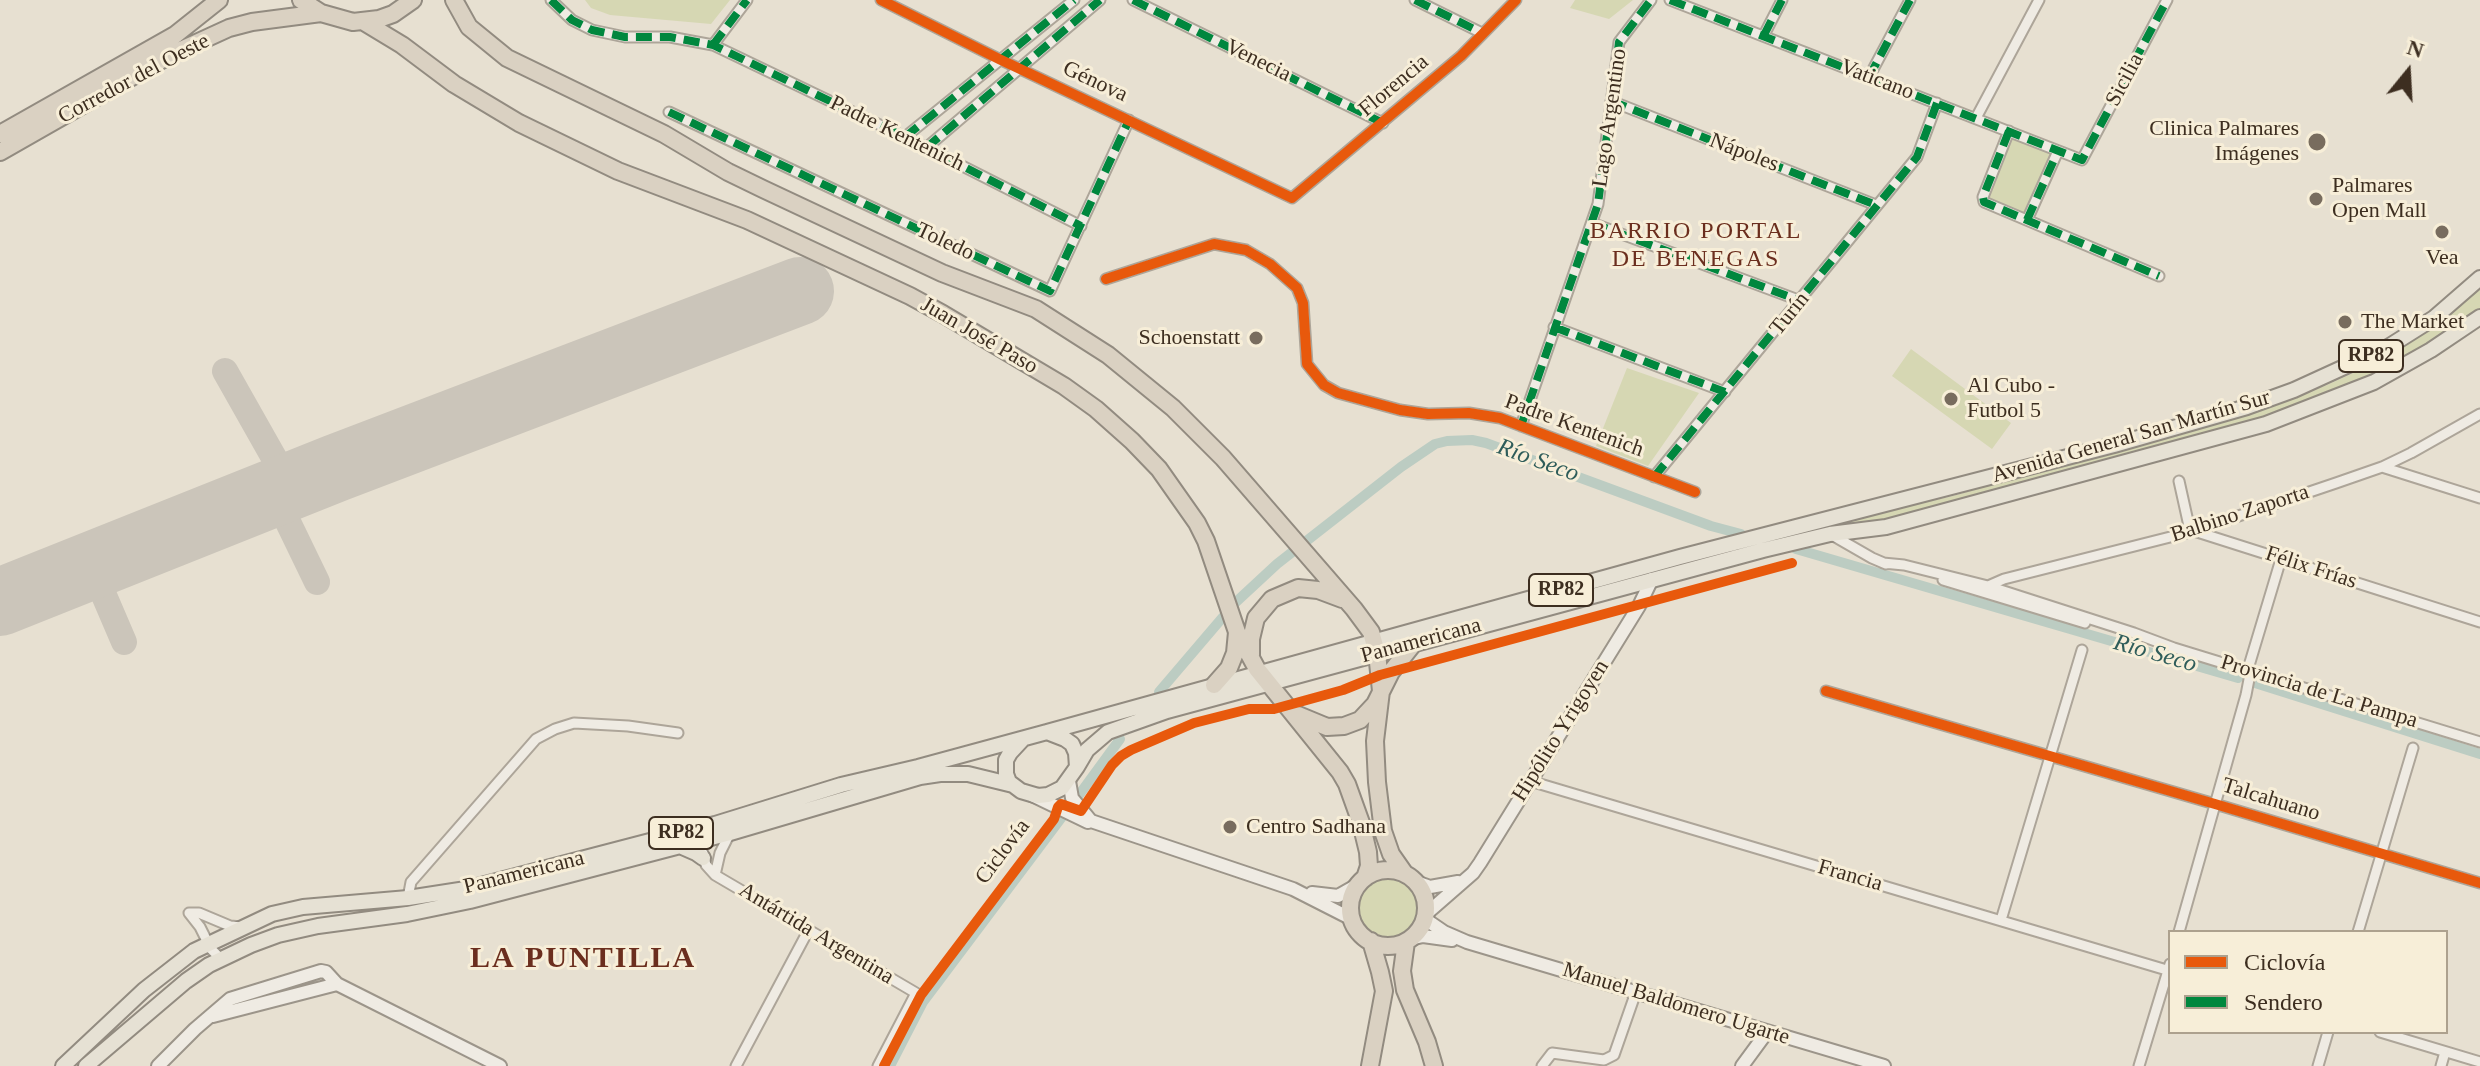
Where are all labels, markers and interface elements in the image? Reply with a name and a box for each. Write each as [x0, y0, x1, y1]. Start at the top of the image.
street label: Corredor del Oeste [54, 28, 214, 130]
north arrow [2368, 32, 2448, 112]
street label: Venecia [1221, 34, 1295, 88]
text: N [2404, 34, 2427, 63]
street label: Lago Argentino [1587, 47, 1633, 189]
street label: Florencia [1354, 49, 1434, 123]
street label: Sicilia [2100, 49, 2150, 111]
street label: Vaticano [1836, 54, 1918, 106]
street label: Génova [1058, 56, 1132, 108]
street label: Padre Kentenich [826, 90, 968, 178]
place label: Clinica Palmares Imágenes [2149, 116, 2299, 168]
street label: Nápoles [1706, 128, 1782, 178]
marker: Clinica Palmares Imágenes [2306, 131, 2328, 153]
place label: Palmares Open Mall [2332, 173, 2427, 224]
marker: Palmares Open Mall [2307, 190, 2325, 208]
street label: Toledo [912, 217, 978, 267]
district label: BARRIO PORTAL DE BENEGAS [1590, 218, 1802, 274]
marker: Vea [2433, 223, 2451, 241]
place label: Vea [2426, 245, 2458, 271]
street label: Turín [1765, 287, 1815, 341]
street label: Juan José Paso [916, 292, 1042, 380]
place label: The Market [2361, 309, 2464, 335]
marker: The Market [2336, 313, 2354, 331]
place label: Schoenstatt [1139, 325, 1240, 351]
marker: Schoenstatt [1247, 329, 1265, 347]
road number: RP82 [2339, 340, 2403, 372]
place label: Al Cubo - Futbol 5 [1967, 373, 2055, 424]
street label: Avenida General San Martín Sur [1989, 385, 2273, 489]
street label: Padre Kentenich [1501, 389, 1647, 463]
marker: Al Cubo - Futbol 5 [1942, 390, 1960, 408]
water label: Río Seco [1493, 433, 1583, 489]
street label: Balbino Zaporta [2168, 479, 2312, 549]
street label: Félix Frías [2262, 541, 2360, 595]
road number: RP82 [1529, 574, 1593, 606]
street label: Panamericana [1358, 612, 1484, 670]
water label: Río Seco [2110, 628, 2200, 680]
street label: Provincia de La Pampa [2217, 649, 2421, 735]
street label: Hipólito Yrigoyen [1507, 655, 1615, 807]
street label: Talcahuano [2219, 773, 2323, 827]
street label: Ciclovía [970, 814, 1036, 890]
place label: Centro Sadhana [1246, 814, 1386, 840]
road number: RP82 [649, 817, 713, 849]
marker: Centro Sadhana [1221, 818, 1239, 836]
street label: Panamericana [461, 845, 587, 901]
street label: Francia [1815, 854, 1885, 898]
street label: Antártida Argentina [734, 877, 898, 991]
legend [2168, 930, 2448, 1034]
district label: LA PUNTILLA [470, 941, 696, 977]
text: Ciclovía [2244, 949, 2325, 975]
street label: Manuel Baldomero Ugarte [1559, 957, 1793, 1051]
text: Sendero [2244, 989, 2323, 1015]

